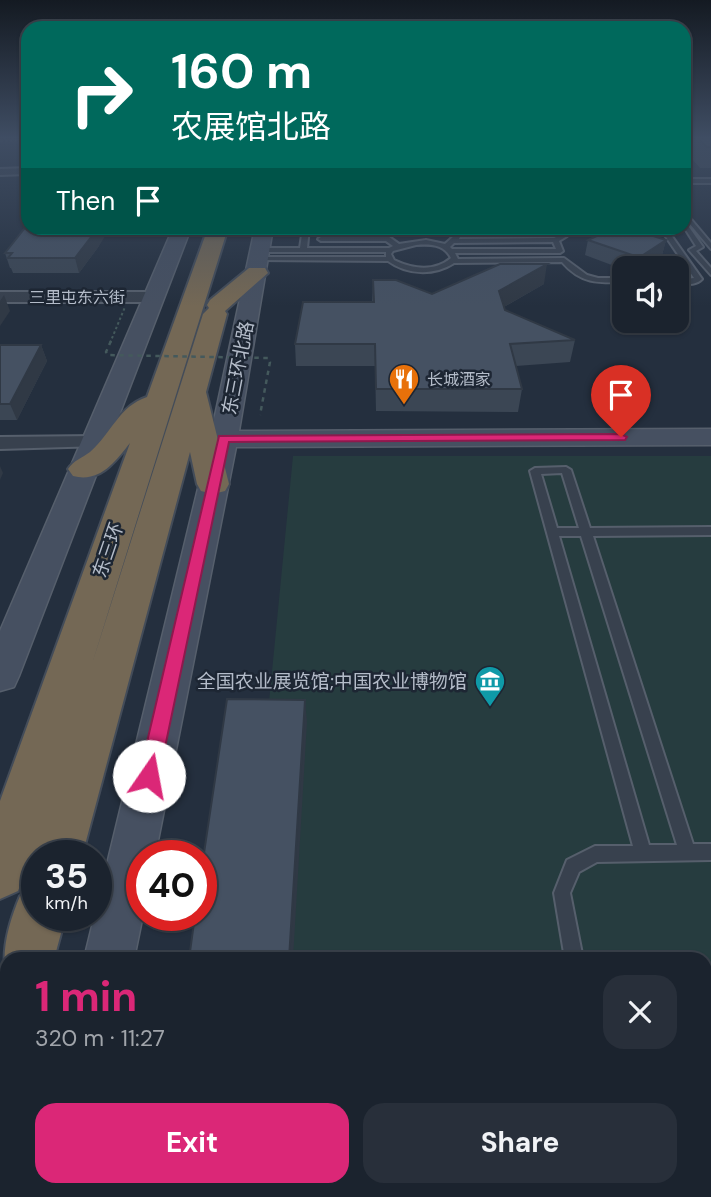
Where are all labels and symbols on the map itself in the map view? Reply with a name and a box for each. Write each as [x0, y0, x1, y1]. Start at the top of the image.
street label: 三里屯东六街 [29, 287, 125, 308]
street label: 东三环北路 [217, 319, 259, 417]
restaurant icon: 长城酒家 [387, 362, 421, 406]
pin [591, 365, 651, 437]
place label: 长城酒家 [427, 369, 491, 390]
street label: 东三环 [87, 519, 129, 581]
museum icon: 全国农业展览馆;中国农业博物馆 [473, 664, 507, 708]
place label: 全国农业展览馆;中国农业博物馆 [197, 669, 467, 694]
position arrow [112, 739, 186, 813]
speed limit sign: 40 [126, 840, 217, 931]

